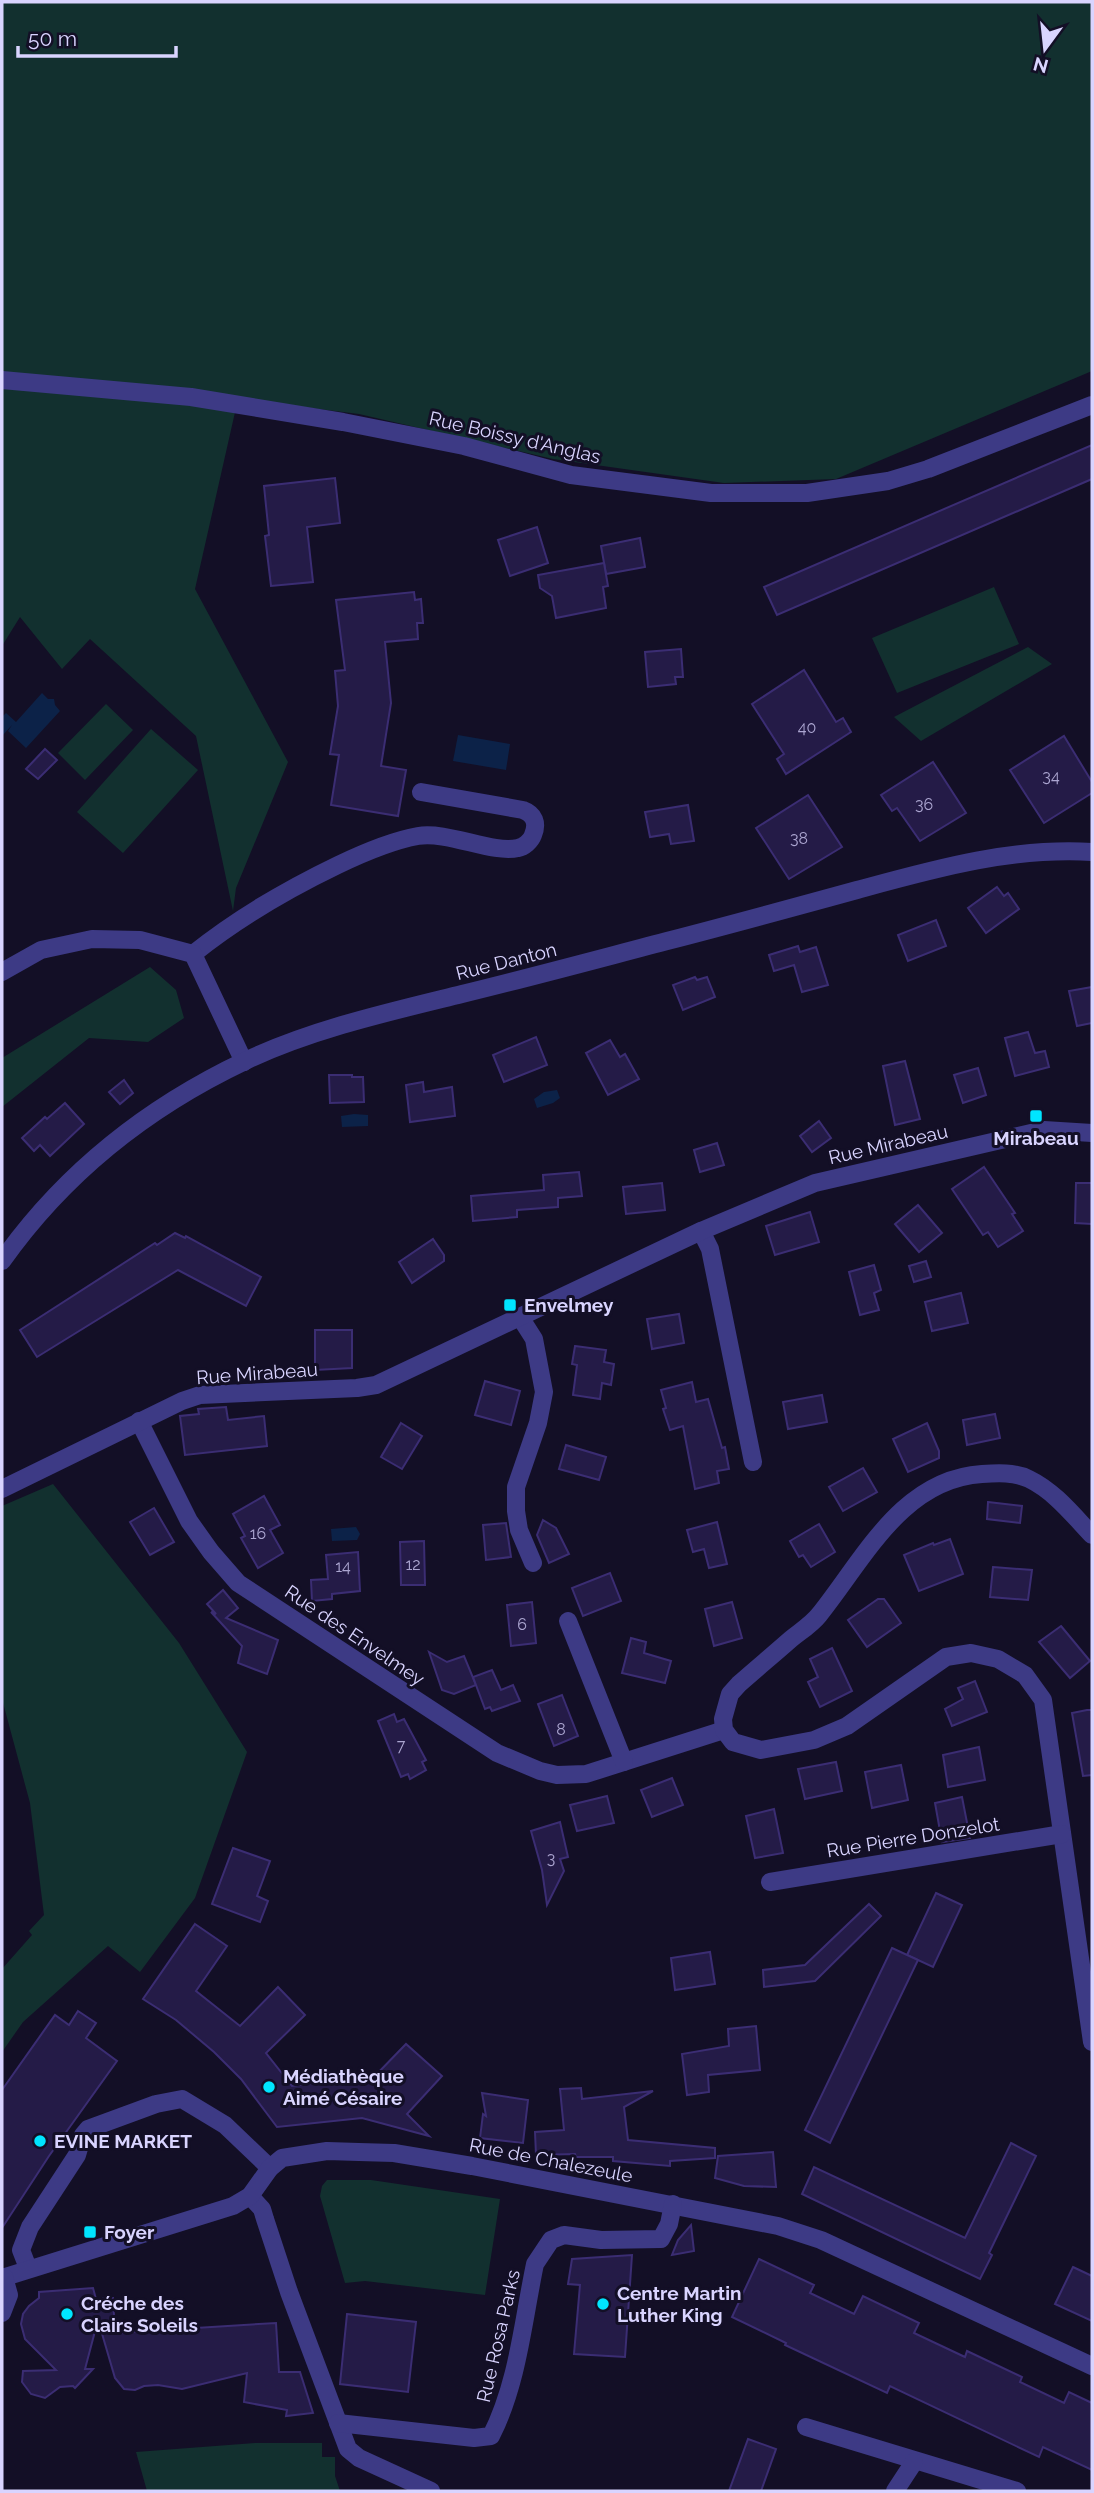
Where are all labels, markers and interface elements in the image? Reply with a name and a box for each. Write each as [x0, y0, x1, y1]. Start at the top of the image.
scale bar [18, 14, 175, 58]
north arrow [1010, 14, 1080, 84]
text: 50 m [28, 26, 77, 51]
text: N [1031, 53, 1050, 78]
street label: Rue Boissy d'Anglas [427, 407, 603, 467]
house number: 40 [798, 718, 816, 737]
house number: 34 [1042, 767, 1060, 786]
house number: 36 [915, 795, 933, 814]
house number: 38 [790, 829, 808, 848]
street label: Rue Danton [453, 938, 559, 984]
marker: Mirabeau [1028, 1108, 1044, 1124]
street label: Rue Mirabeau [826, 1120, 950, 1168]
place label: Mirabeau [993, 1127, 1079, 1149]
place label: Envelmey [524, 1294, 614, 1316]
marker: Envelmey [502, 1297, 518, 1313]
street label: Rue Mirabeau [195, 1358, 319, 1388]
house number: 16 [250, 1524, 266, 1543]
house number: 12 [405, 1555, 421, 1574]
house number: 14 [335, 1557, 351, 1576]
street label: Rue des Envelmey [281, 1580, 429, 1690]
house number: 6 [517, 1615, 527, 1634]
house number: 8 [556, 1720, 566, 1739]
house number: 7 [397, 1736, 406, 1755]
street label: Rue Pierre Donzelot [825, 1812, 1002, 1862]
house number: 3 [547, 1849, 555, 1868]
place label: Médiathèque Aimé Césaire [283, 2065, 404, 2109]
marker: Médiathèque Aimé Césaire [261, 2079, 277, 2095]
place label: EVINE MARKET [54, 2130, 192, 2152]
marker: EVINE MARKET [32, 2133, 48, 2149]
street label: Rue de Chalezeule [467, 2133, 635, 2187]
place label: Foyer [104, 2221, 155, 2243]
marker: Foyer [82, 2224, 98, 2240]
street label: Rue Rosa Parks [472, 2268, 524, 2404]
place label: Centre Martin Luther King [617, 2282, 741, 2326]
place label: Créche des Clairs Soleils [81, 2292, 198, 2336]
marker: Centre Martin Luther King [595, 2296, 611, 2312]
marker: Créche des Clairs Soleils [59, 2306, 75, 2322]

